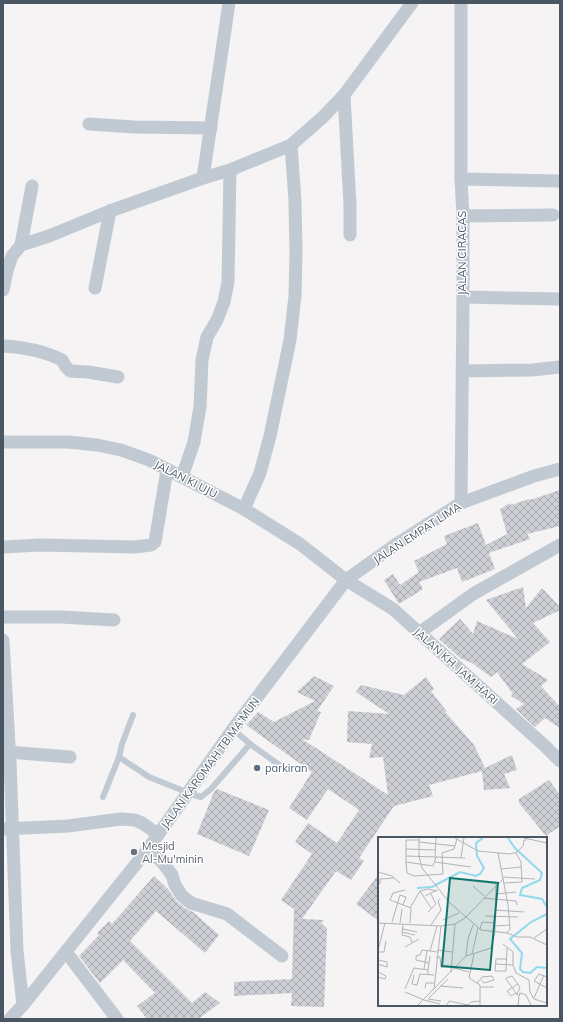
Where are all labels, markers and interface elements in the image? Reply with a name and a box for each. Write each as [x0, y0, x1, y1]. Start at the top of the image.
street label: JALAN CIRACAS [455, 211, 469, 295]
street label: JALAN KI UJU [152, 457, 220, 501]
street label: JALAN EMPAT LIMA [370, 499, 464, 567]
street label: JALAN KH. JAM HARI [411, 625, 501, 707]
street label: JALAN KAROMAH TB MA'MUN [158, 695, 262, 831]
place label: parkiran [265, 761, 307, 775]
marker: parkiran [252, 763, 262, 773]
inset map [378, 837, 547, 1006]
place label: Mesjid Al-Mu'minin [142, 839, 203, 866]
marker: Mesjid Al-Mu'minin [129, 847, 139, 857]

